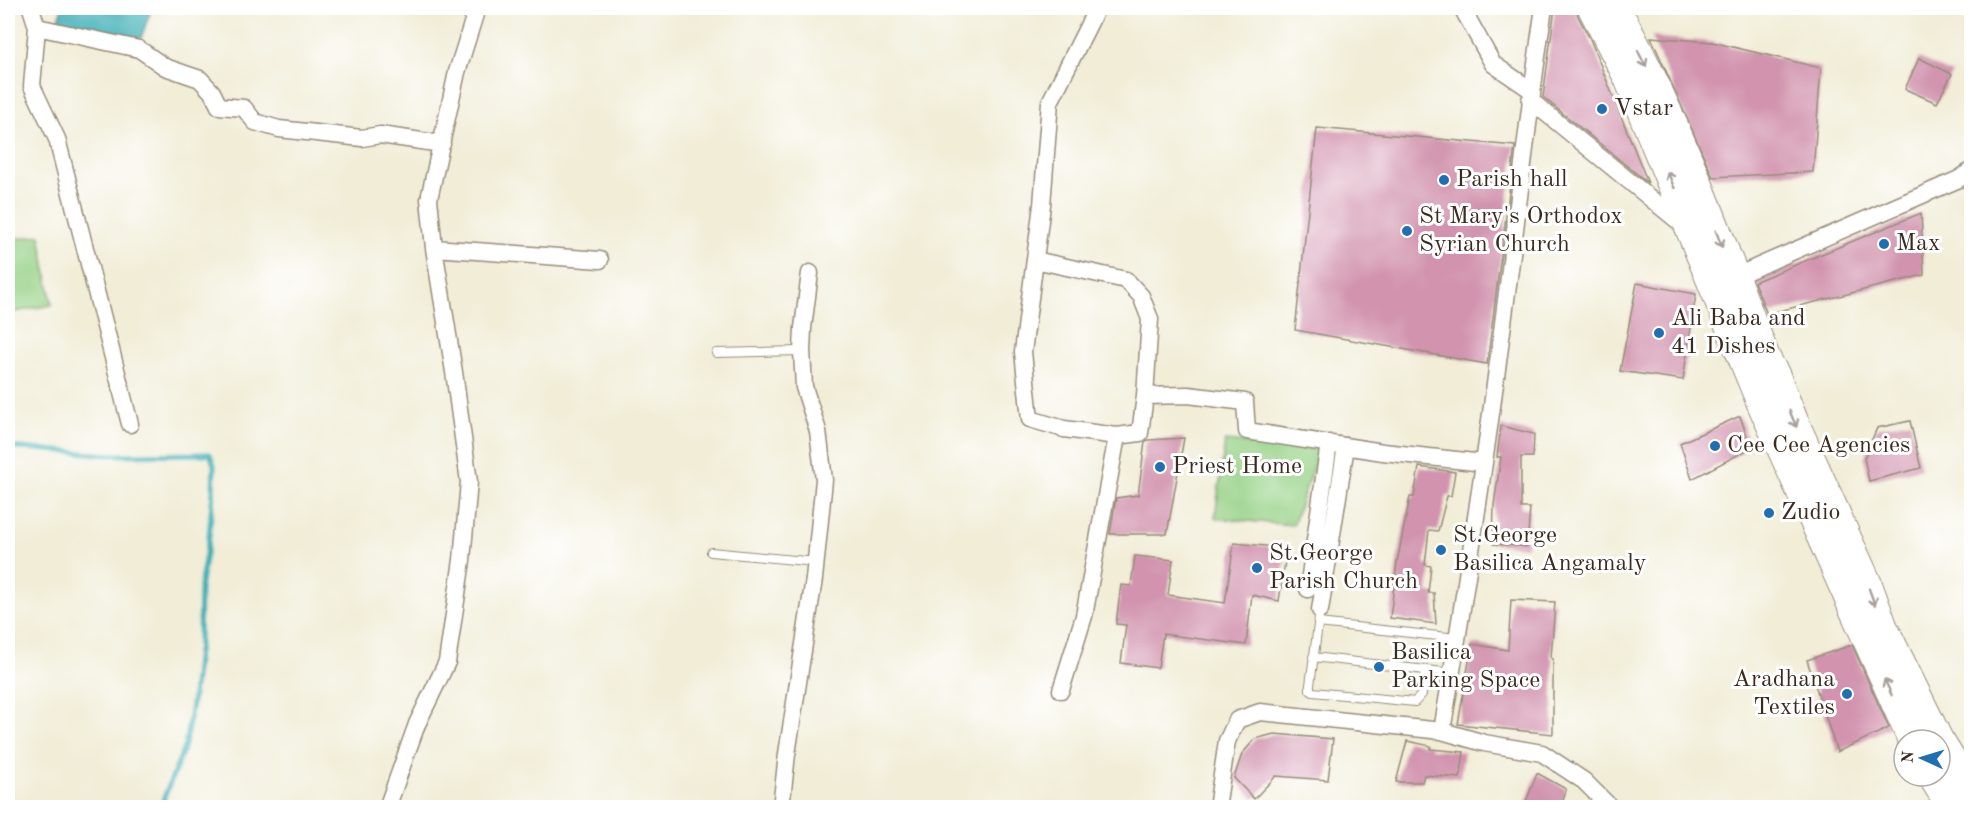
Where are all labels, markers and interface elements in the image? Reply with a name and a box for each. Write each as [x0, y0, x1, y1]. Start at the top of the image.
one-way arrow [1637, 50, 1648, 68]
place label: Vstar [1614, 97, 1673, 121]
marker: Vstar [1595, 102, 1609, 116]
place label: Parish hall [1456, 168, 1568, 192]
one-way arrow [1665, 171, 1676, 189]
marker: Parish hall [1437, 173, 1451, 187]
place label: St Mary's Orthodox Syrian Church [1419, 205, 1623, 257]
marker: St Mary's Orthodox Syrian Church [1400, 224, 1414, 238]
one-way arrow [1714, 229, 1725, 247]
place label: Max [1896, 232, 1940, 256]
marker: Max [1877, 237, 1891, 251]
place label: Ali Baba and 41 Dishes [1671, 307, 1806, 359]
marker: Ali Baba and 41 Dishes [1652, 326, 1666, 340]
one-way arrow [1788, 409, 1799, 427]
place label: Cee Cee Agencies [1727, 434, 1910, 458]
marker: Cee Cee Agencies [1708, 439, 1722, 453]
place label: Priest Home [1172, 455, 1302, 479]
marker: Priest Home [1153, 460, 1167, 474]
place label: Zudio [1781, 501, 1840, 525]
marker: Zudio [1762, 506, 1776, 520]
place label: St.George Basilica Angamaly [1453, 524, 1647, 576]
place label: St.George Parish Church [1269, 542, 1418, 594]
marker: St.George Basilica Angamaly [1434, 543, 1448, 557]
marker: St.George Parish Church [1250, 561, 1264, 575]
one-way arrow [1867, 587, 1878, 606]
place label: Basilica Parking Space [1391, 641, 1540, 693]
marker: Basilica Parking Space [1372, 660, 1386, 674]
place label: Aradhana Textiles [1733, 668, 1835, 720]
one-way arrow [1882, 679, 1893, 697]
marker: Aradhana Textiles [1840, 687, 1854, 701]
north arrow [1892, 728, 1952, 788]
text: N [1901, 750, 1917, 764]

